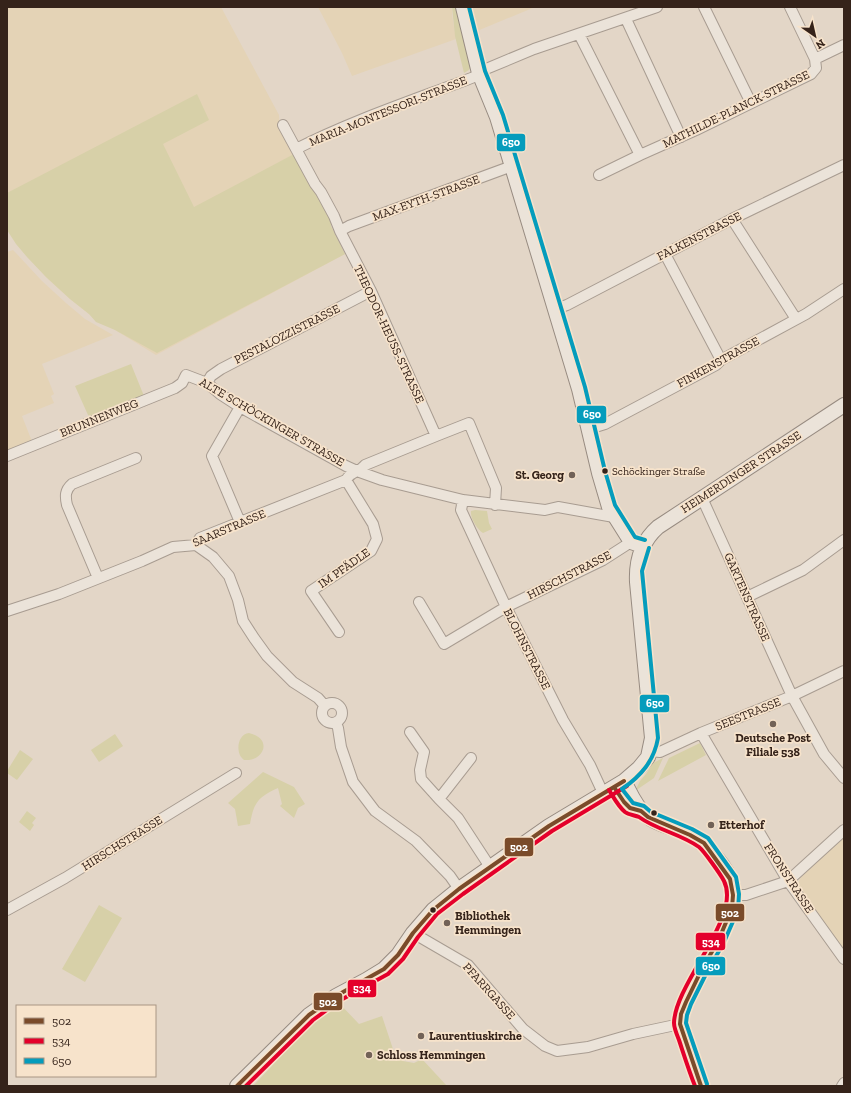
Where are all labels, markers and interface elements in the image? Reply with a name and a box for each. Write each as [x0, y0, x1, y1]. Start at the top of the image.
north arrow [795, 16, 835, 56]
text: N [813, 36, 827, 52]
street label: MATHILDE-PLANCK-STRASSE [660, 67, 812, 151]
street label: MARIA-MONTESSORI-STRASSE [307, 73, 469, 149]
line badge: 650 [496, 133, 526, 152]
text: 650 [502, 136, 520, 149]
street label: MAX-EYTH-STRASSE [371, 172, 481, 224]
street label: FALKENSTRASSE [654, 209, 744, 263]
street label: THEODOR-HEUSS-STRASSE [351, 263, 427, 405]
street label: PESTALOZZISTRASSE [232, 301, 342, 367]
street label: FINKENSTRASSE [674, 334, 762, 390]
street label: ALTE SCHÖCKINGER STRASSE [197, 375, 347, 469]
street label: BRUNNENWEG [58, 396, 140, 440]
line badge: 650 [576, 405, 607, 424]
text: 650 [583, 408, 601, 421]
street label: HEIMERDINGER STRASSE [678, 428, 804, 516]
place label: Schöckinger Straße [612, 465, 705, 478]
marker: Schöckinger Straße [600, 466, 610, 476]
place label: St. Georg [515, 468, 564, 482]
marker: St. Georg [567, 470, 577, 480]
street label: SAARSTRASSE [190, 506, 268, 550]
street label: IM PFÄDLE [315, 545, 373, 591]
street label: HIRSCHSTRASSE [525, 548, 613, 602]
street label: GARTENSTRASSE [721, 551, 773, 643]
street label: BLOHNSTRASSE [501, 606, 553, 692]
line badge: 650 [639, 694, 670, 713]
street label: SEESTRASSE [713, 695, 783, 733]
text: 650 [646, 697, 664, 710]
marker: Deutsche Post Filiale 538 [768, 719, 778, 729]
place label: Deutsche Post Filiale 538 [735, 731, 811, 759]
unlabelled marker [649, 808, 659, 818]
street label: HIRSCHSTRASSE [79, 813, 165, 873]
place label: Etterhof [719, 818, 766, 832]
marker: Etterhof [706, 820, 716, 830]
line badge: 502 [504, 837, 534, 857]
street label: FRONSTRASSE [761, 840, 817, 916]
text: 502 [510, 841, 528, 854]
line badge: 502 [715, 903, 745, 922]
unlabelled marker [428, 905, 438, 915]
text: 502 [721, 907, 739, 920]
place label: Bibliothek Hemmingen [455, 909, 521, 937]
marker: Bibliothek Hemmingen [442, 918, 452, 928]
line badge: 534 [695, 932, 726, 951]
text: 534 [702, 936, 721, 949]
line badge: 650 [695, 956, 726, 976]
street label: PFARRGASSE [460, 960, 518, 1022]
text: 650 [702, 960, 720, 973]
line badge: 534 [347, 979, 377, 998]
text: 534 [353, 982, 372, 995]
line badge: 502 [313, 992, 343, 1011]
text: 502 [319, 996, 337, 1009]
legend [16, 1005, 156, 1077]
text: 502 [52, 1014, 71, 1028]
place label: Laurentiuskirche [429, 1029, 522, 1043]
marker: Laurentiuskirche [416, 1031, 426, 1041]
text: 534 [52, 1034, 71, 1048]
place label: Schloss Hemmingen [377, 1048, 485, 1062]
marker: Schloss Hemmingen [364, 1050, 374, 1060]
text: 650 [52, 1054, 72, 1068]

